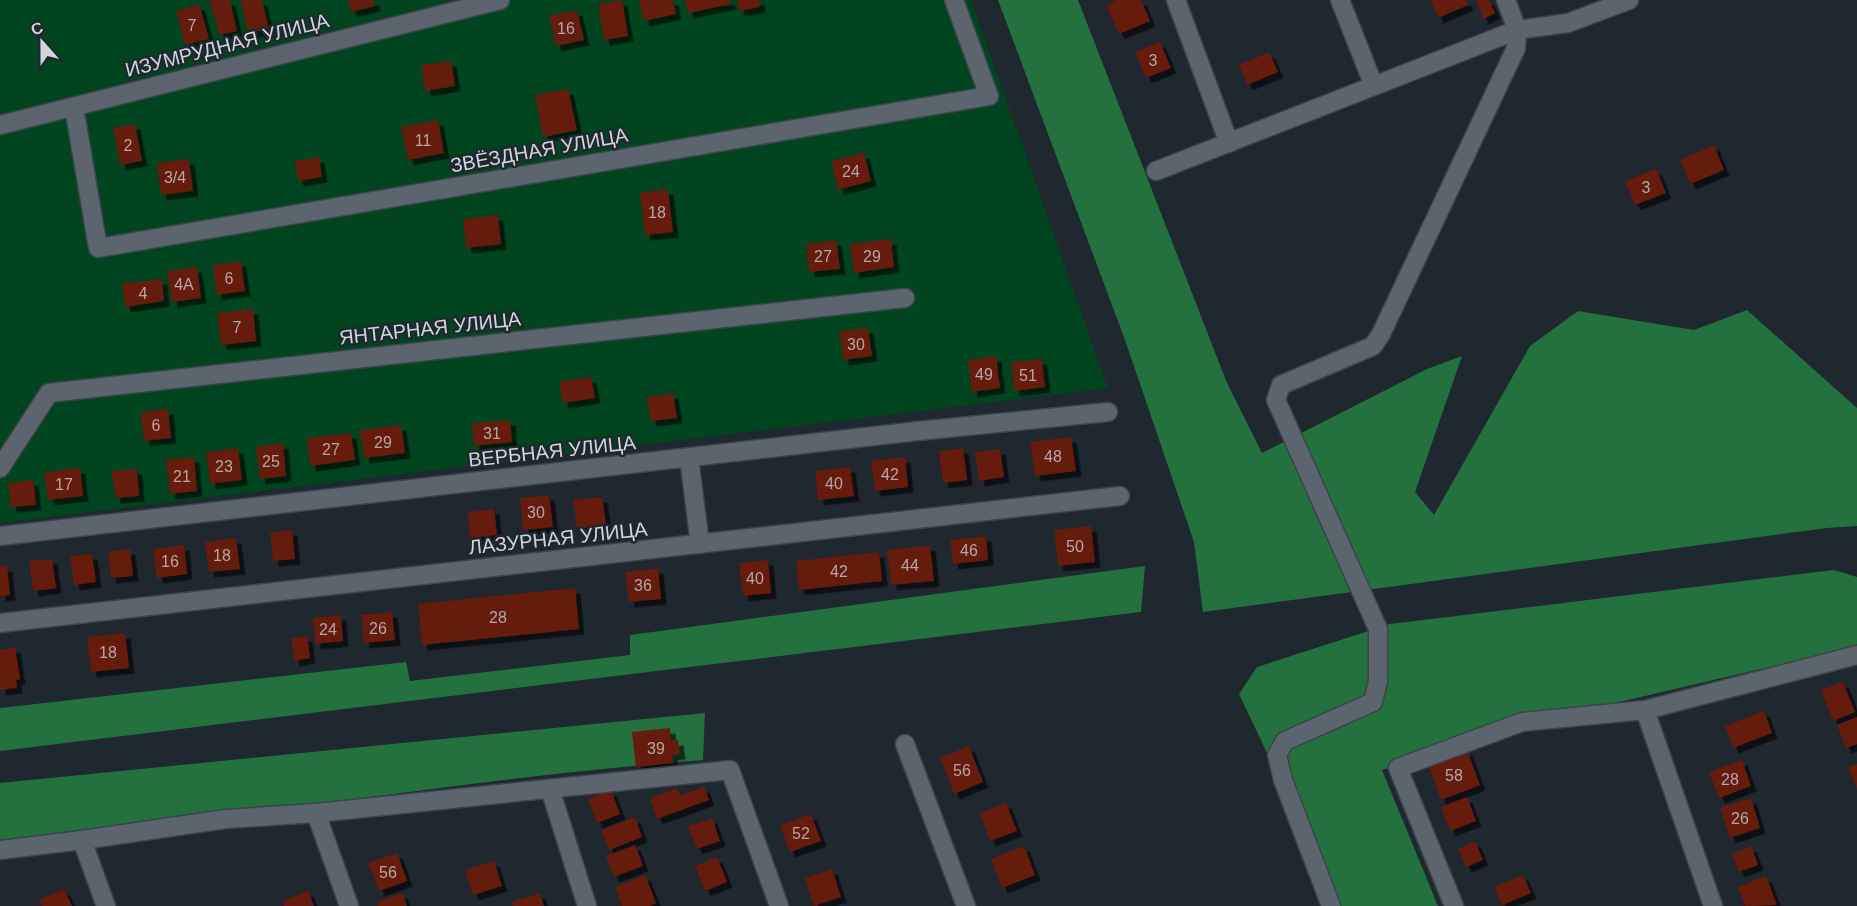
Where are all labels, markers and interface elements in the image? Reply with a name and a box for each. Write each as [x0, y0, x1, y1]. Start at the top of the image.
street label: ИЗУМРУДНАЯ УЛИЦА [123, 9, 332, 81]
north arrow [12, 12, 72, 72]
house number: 7 [188, 17, 197, 34]
text: С [28, 18, 46, 38]
house number: 16 [557, 20, 575, 37]
house number: 3 [1149, 52, 1158, 69]
street label: ЗВЁЗДНАЯ УЛИЦА [449, 123, 630, 176]
house number: 11 [415, 132, 431, 149]
house number: 2 [124, 137, 133, 154]
house number: 24 [842, 163, 860, 180]
house number: 3/4 [164, 169, 186, 186]
house number: 3 [1642, 179, 1651, 196]
house number: 18 [648, 204, 666, 221]
house number: 27 [814, 248, 832, 265]
house number: 29 [863, 248, 881, 265]
house number: 6 [225, 270, 234, 287]
house number: 4А [174, 276, 194, 293]
house number: 4 [139, 285, 148, 302]
street label: ЯНТАРНАЯ УЛИЦА [338, 307, 523, 348]
house number: 7 [233, 319, 242, 336]
house number: 30 [847, 336, 865, 353]
house number: 49 [975, 366, 993, 383]
house number: 51 [1019, 367, 1037, 384]
house number: 6 [152, 417, 161, 434]
house number: 31 [483, 425, 501, 442]
street label: ВЕРБНАЯ УЛИЦА [467, 431, 638, 471]
house number: 29 [374, 434, 392, 451]
house number: 27 [322, 441, 340, 458]
house number: 48 [1044, 448, 1062, 465]
house number: 25 [262, 453, 280, 470]
house number: 23 [215, 458, 233, 475]
house number: 42 [881, 466, 899, 483]
house number: 21 [173, 468, 191, 485]
house number: 40 [825, 475, 843, 492]
house number: 17 [55, 476, 73, 493]
house number: 30 [527, 504, 545, 521]
street label: ЛАЗУРНАЯ УЛИЦА [468, 518, 649, 558]
house number: 50 [1066, 538, 1084, 555]
house number: 46 [960, 542, 978, 559]
house number: 18 [213, 547, 231, 564]
house number: 16 [161, 553, 179, 570]
house number: 44 [901, 557, 919, 574]
house number: 42 [830, 563, 848, 580]
house number: 40 [746, 570, 764, 587]
house number: 36 [634, 577, 652, 594]
house number: 28 [489, 609, 507, 626]
house number: 26 [369, 620, 387, 637]
house number: 24 [319, 621, 337, 638]
house number: 18 [99, 644, 117, 661]
house number: 39 [647, 740, 665, 757]
house number: 56 [953, 762, 971, 779]
house number: 58 [1445, 767, 1463, 784]
house number: 28 [1721, 771, 1739, 788]
house number: 26 [1731, 810, 1749, 827]
house number: 52 [792, 825, 810, 842]
house number: 56 [379, 864, 397, 881]

